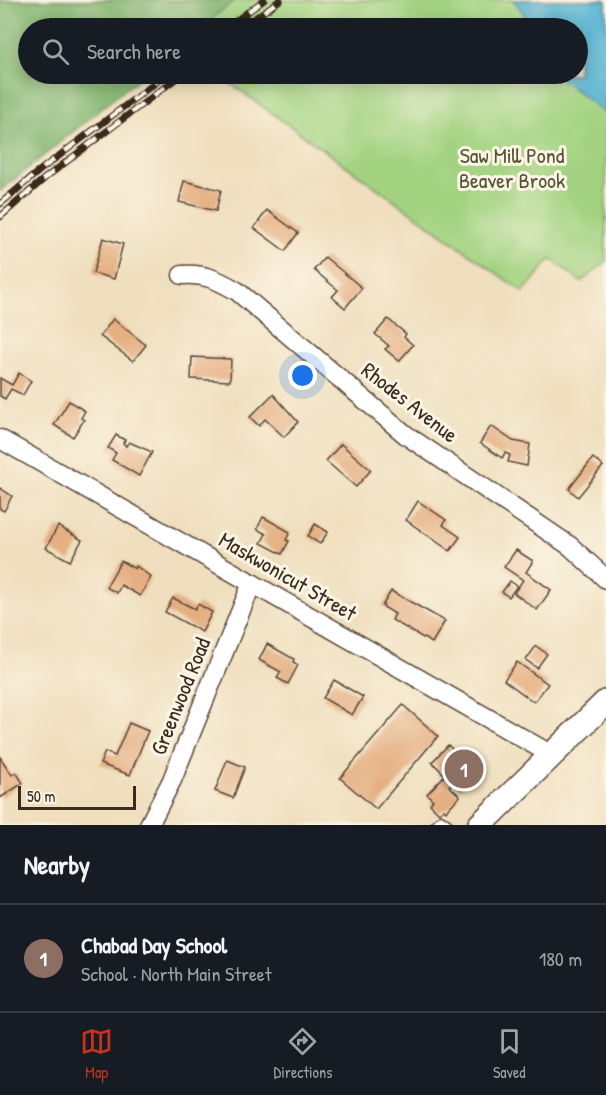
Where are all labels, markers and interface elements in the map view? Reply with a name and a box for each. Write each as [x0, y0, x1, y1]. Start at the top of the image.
search box [18, 18, 588, 84]
icon: search [39, 35, 72, 68]
text: Search here [87, 36, 181, 66]
park label: Saw Mill Pond Beaver Brook [459, 140, 565, 195]
street label: Rhodes Avenue [356, 355, 465, 449]
your location [288, 361, 317, 390]
street label: Maskwonicut Street [214, 524, 363, 628]
street label: Greenwood Road [143, 632, 217, 759]
pin: 1 [444, 746, 484, 792]
scale bar [18, 783, 136, 810]
text: 50 m [27, 785, 56, 807]
text: Nearby [24, 847, 90, 882]
text: Chabad Day School [81, 930, 227, 960]
text: 1 [40, 945, 47, 972]
text: 180 m [539, 945, 582, 972]
text: School · North Main Street [81, 960, 272, 987]
tab: Map [80, 1025, 113, 1083]
tab: Directions [274, 1025, 332, 1083]
tab: Saved [493, 1025, 526, 1083]

